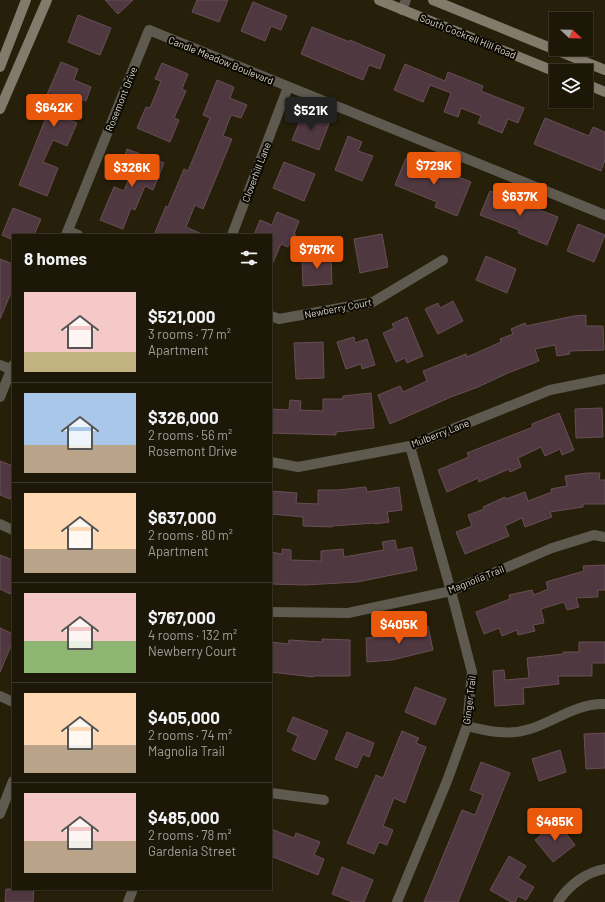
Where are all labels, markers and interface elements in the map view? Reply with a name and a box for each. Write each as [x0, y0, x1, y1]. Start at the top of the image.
street label: South Cockrell Hill Road [418, 11, 518, 61]
north arrow [549, 12, 593, 56]
map controls [549, 12, 593, 108]
street label: Candle Meadow Boulevard [167, 33, 275, 87]
button: layers [549, 64, 593, 108]
street label: Rosemont Drive [103, 65, 139, 133]
pin: $642K [26, 94, 82, 128]
pin: $521K [283, 97, 339, 131]
text: $642K [35, 99, 73, 115]
text: $521K [294, 102, 328, 118]
street label: Cloverhill Lane [239, 140, 273, 204]
pin: $729K [406, 152, 462, 186]
pin: $326K [104, 154, 160, 188]
text: $729K [416, 157, 452, 173]
text: $326K [114, 159, 150, 175]
pin: $637K [492, 183, 548, 217]
text: $637K [502, 188, 538, 204]
pin: $767K [289, 236, 345, 270]
text: $767K [299, 241, 335, 257]
icon: filters [238, 247, 260, 269]
text: 8 homes [24, 248, 87, 268]
street label: Newberry Court [303, 296, 373, 320]
text: $521,000 [148, 306, 215, 326]
icon: home [56, 308, 104, 356]
text: 3 rooms · 77 m² [148, 326, 231, 342]
text: Apartment [148, 342, 209, 358]
text: $326,000 [148, 407, 219, 427]
icon: home [56, 409, 104, 457]
street label: Mulberry Lane [409, 416, 471, 450]
text: 2 rooms · 56 m² [148, 427, 232, 443]
text: Rosemont Drive [148, 443, 237, 459]
text: $637,000 [148, 507, 216, 527]
icon: home [56, 509, 104, 557]
text: 2 rooms · 80 m² [148, 527, 233, 543]
text: Apartment [148, 543, 209, 559]
street label: Magnolia Trail [446, 562, 506, 596]
text: $767,000 [148, 607, 216, 627]
icon: home [56, 609, 104, 657]
pin: $405K [371, 611, 427, 645]
text: $405K [380, 616, 418, 632]
text: 4 rooms · 132 m² [148, 627, 237, 643]
text: Newberry Court [148, 643, 237, 659]
street label: Ginger Trail [460, 675, 478, 725]
text: $405,000 [148, 707, 220, 727]
icon: home [56, 709, 104, 757]
text: 2 rooms · 74 m² [148, 727, 232, 743]
text: Magnolia Trail [148, 743, 225, 759]
text: $485,000 [148, 807, 220, 827]
pin: $485K [527, 808, 583, 842]
icon: home [56, 809, 104, 857]
text: $485K [536, 813, 574, 829]
text: 2 rooms · 78 m² [148, 827, 232, 843]
text: Gardenia Street [148, 843, 236, 859]

